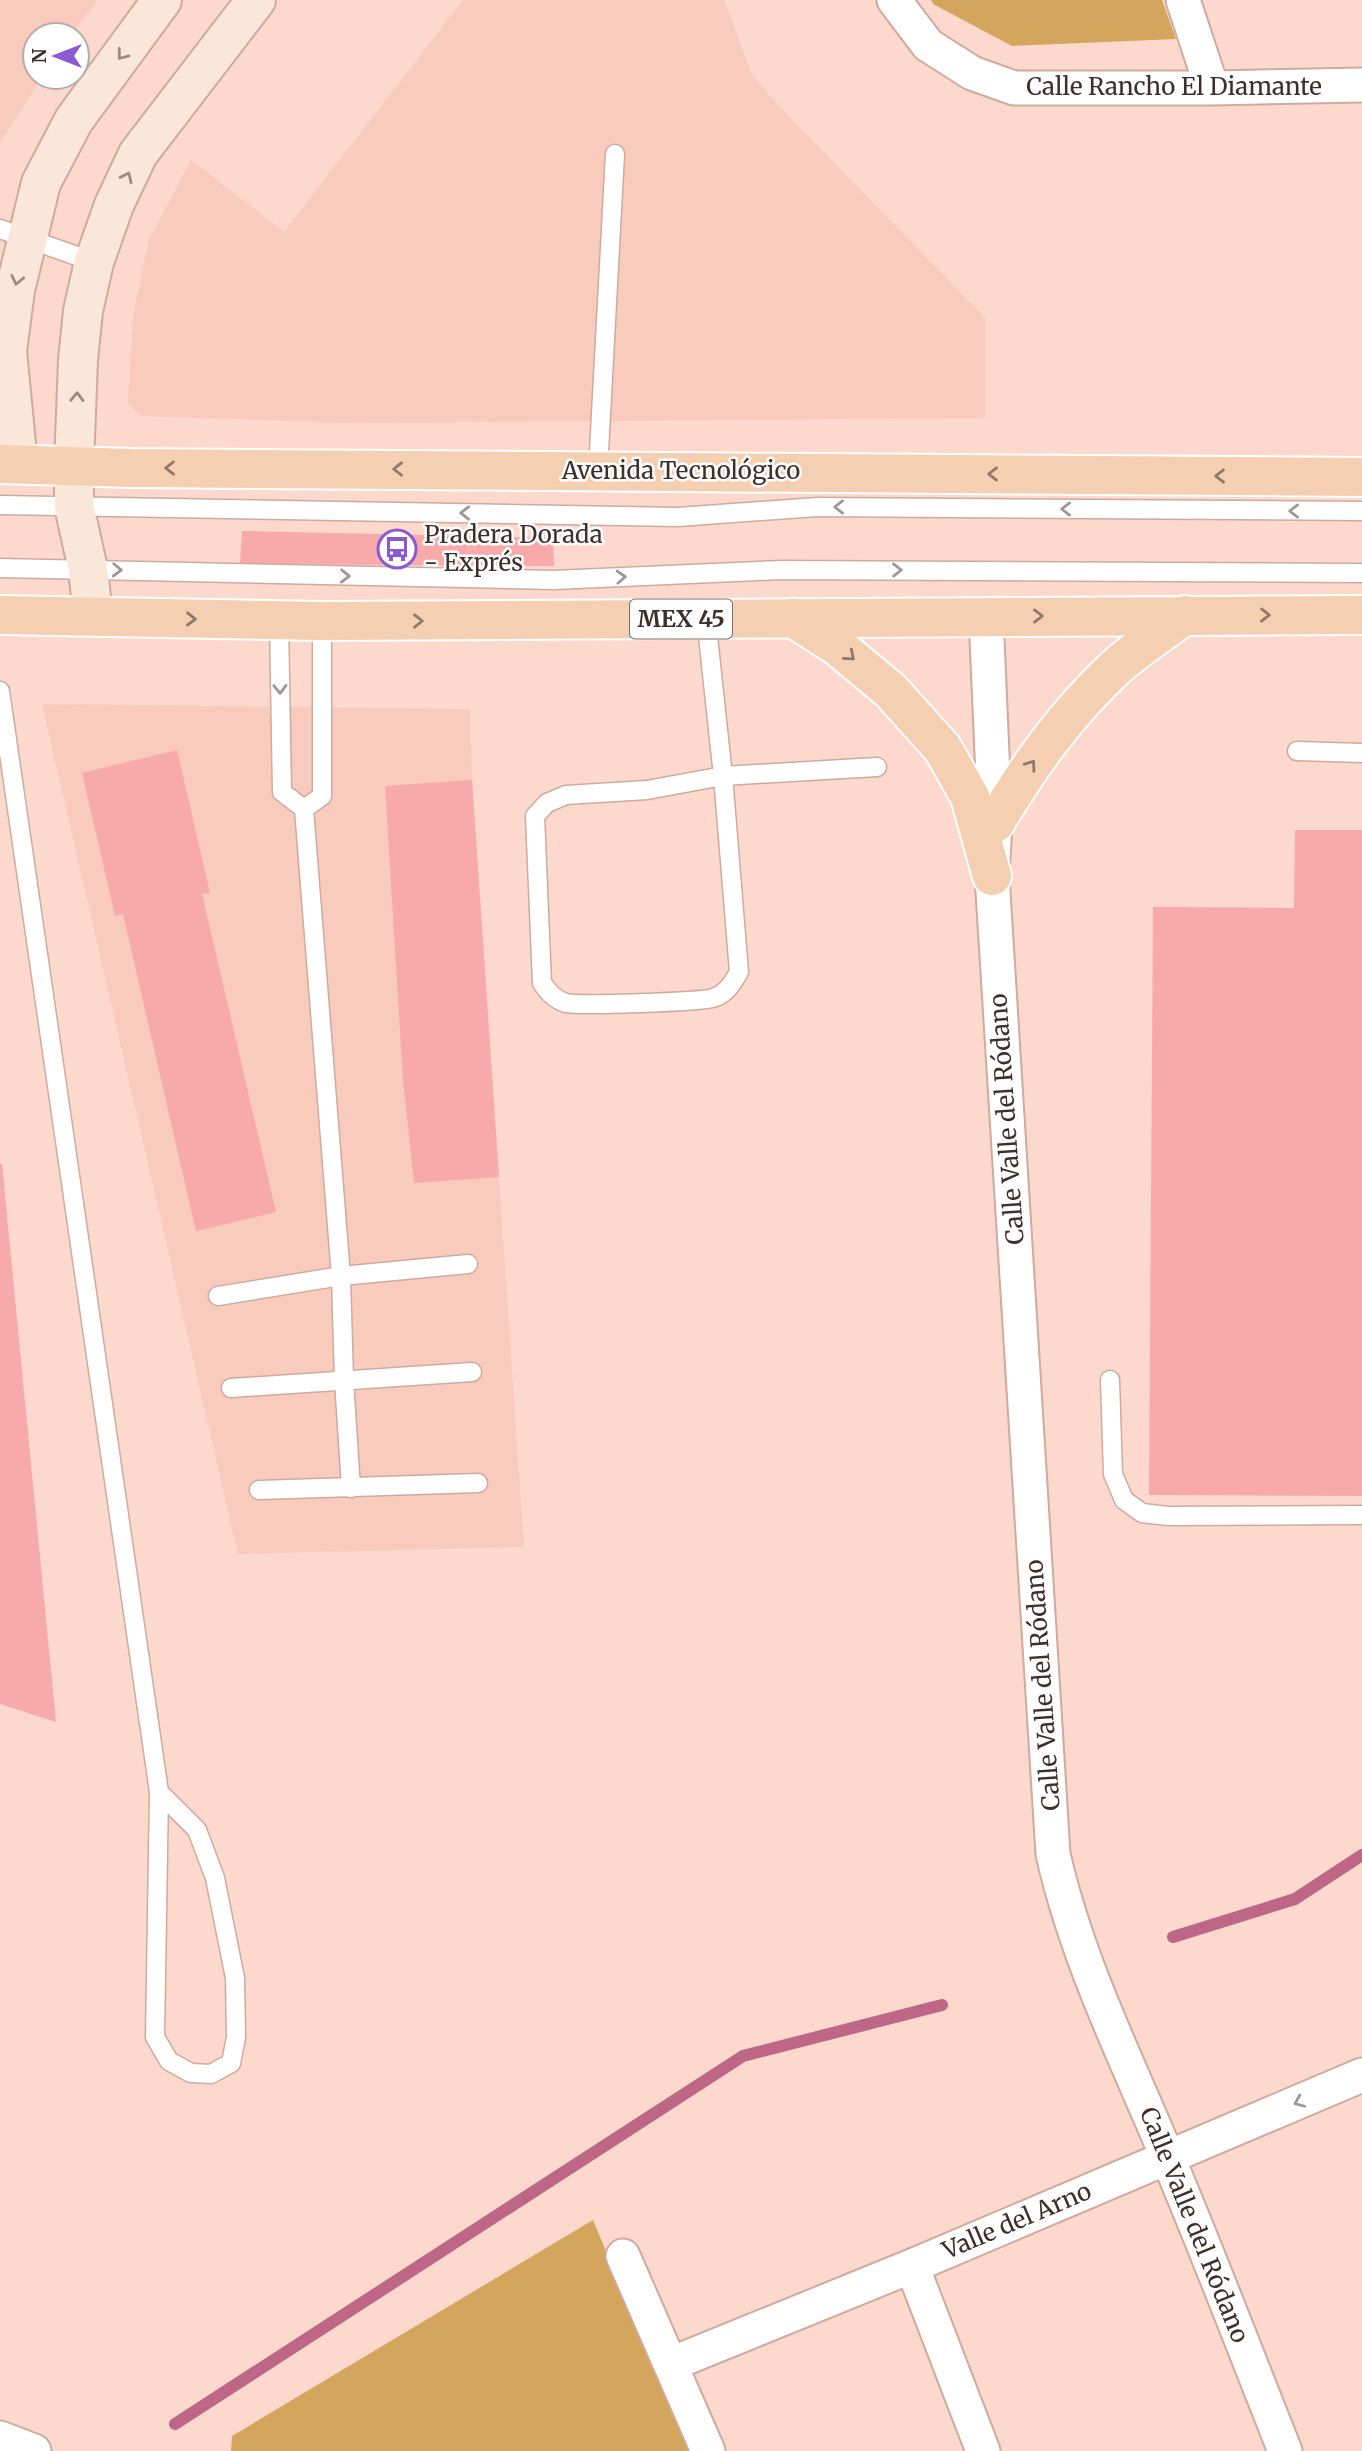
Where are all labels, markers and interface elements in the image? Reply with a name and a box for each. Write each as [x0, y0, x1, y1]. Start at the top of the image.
north arrow [21, 21, 91, 91]
one-way arrow [117, 47, 130, 60]
text: N [27, 48, 51, 64]
street label: Calle Rancho El Diamante [1026, 71, 1322, 102]
one-way arrow [119, 172, 133, 184]
one-way arrow [11, 274, 26, 286]
one-way arrow [69, 391, 85, 402]
street label: Avenida Tecnológico [561, 455, 800, 486]
one-way arrow [165, 460, 175, 476]
one-way arrow [392, 461, 403, 477]
one-way arrow [987, 466, 998, 482]
one-way arrow [1215, 468, 1225, 484]
one-way arrow [833, 499, 844, 515]
one-way arrow [1061, 501, 1071, 517]
one-way arrow [1288, 503, 1299, 519]
one-way arrow [459, 505, 469, 521]
place label: Pradera Dorada - Exprés [424, 519, 603, 578]
bus stop icon: Pradera Dorada - Exprés [376, 528, 418, 570]
one-way arrow [112, 562, 123, 578]
one-way arrow [893, 562, 903, 578]
one-way arrow [339, 568, 350, 583]
one-way arrow [616, 570, 627, 585]
road number: MEX 45 [630, 600, 732, 638]
one-way arrow [1260, 607, 1271, 623]
one-way arrow [1033, 608, 1043, 624]
one-way arrow [185, 611, 196, 626]
one-way arrow [413, 613, 424, 628]
one-way arrow [841, 648, 854, 660]
one-way arrow [272, 684, 288, 695]
one-way arrow [1023, 760, 1035, 773]
street label: Calle Valle del Ródano [982, 992, 1031, 1246]
street label: Calle Valle del Ródano [1018, 1558, 1067, 1812]
one-way arrow [1294, 2094, 1306, 2108]
street label: Calle Valle del Ródano [1133, 2102, 1256, 2347]
street label: Valle del Arno [937, 2175, 1096, 2266]

